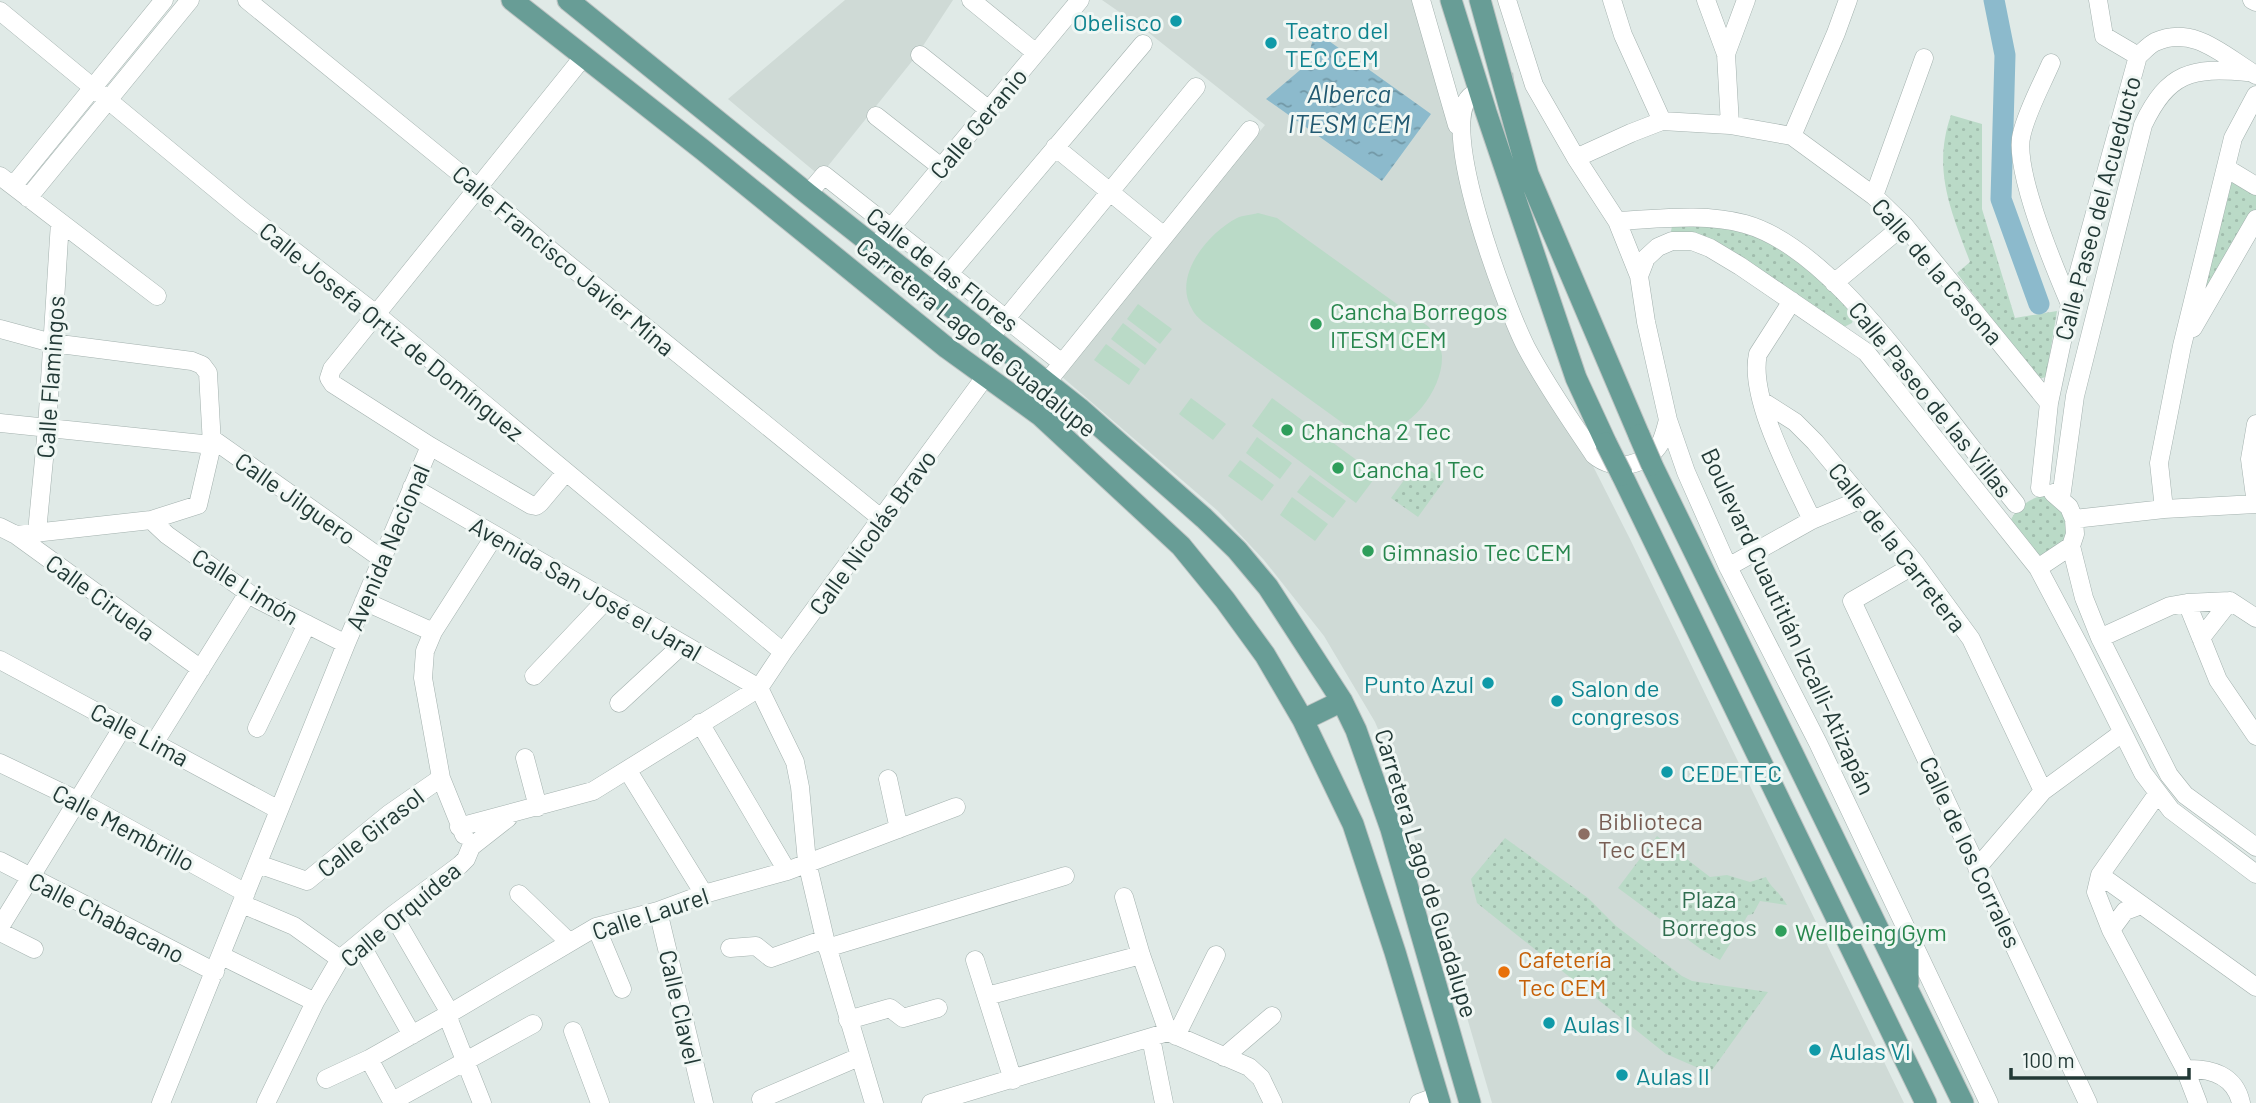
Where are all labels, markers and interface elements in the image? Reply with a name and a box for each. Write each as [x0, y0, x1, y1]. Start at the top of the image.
place label: Obelisco [1073, 7, 1162, 36]
marker: Obelisco [1168, 13, 1184, 29]
place label: Teatro del TEC CEM [1285, 15, 1388, 72]
marker: Teatro del TEC CEM [1263, 35, 1279, 51]
street label: Calle Geranio [923, 62, 1033, 184]
street label: Calle Paseo del Acueducto [2048, 73, 2146, 343]
water label: Alberca ITESM CEM [1288, 77, 1410, 138]
street label: Calle Francisco Javier Mina [447, 159, 681, 361]
street label: Calle de la Casona [1866, 192, 2010, 350]
street label: Calle de las Flores [861, 201, 1025, 337]
street label: Calle Josefa Ortiz de Domínguez [254, 215, 530, 447]
street label: Carretera Lago de Guadalupe [851, 231, 1103, 443]
street label: Calle Flamingos [30, 295, 70, 459]
street label: Calle Paseo de las Villas [1843, 295, 2019, 503]
place label: Cancha Borregos ITESM CEM [1330, 296, 1508, 353]
marker: Cancha Borregos ITESM CEM [1308, 316, 1324, 332]
place label: Chancha 2 Tec [1301, 416, 1451, 445]
marker: Chancha 2 Tec [1279, 422, 1295, 438]
street label: Boulevard Cuautitlán Izcalli-Atizapán [1696, 443, 1882, 799]
street label: Calle Nicolás Bravo [802, 444, 942, 620]
street label: Calle Jilguero [230, 446, 362, 550]
place label: Cancha 1 Tec [1352, 454, 1484, 483]
street label: Calle de la Carretera [1823, 456, 1973, 638]
street label: Avenida Nacional [339, 460, 435, 634]
marker: Cancha 1 Tec [1330, 460, 1346, 476]
street label: Avenida San José el Jaral [465, 510, 707, 666]
place label: Gimnasio Tec CEM [1382, 537, 1572, 566]
street label: Calle Limón [187, 542, 305, 630]
marker: Gimnasio Tec CEM [1360, 543, 1376, 559]
street label: Calle Ciruela [41, 548, 161, 646]
place label: Punto Azul [1364, 669, 1474, 698]
place label: Salon de congresos [1571, 673, 1680, 730]
marker: Punto Azul [1480, 675, 1496, 691]
marker: Salon de congresos [1549, 693, 1565, 709]
street label: Calle Lima [86, 696, 194, 772]
street label: Carretera Lago de Guadalupe [1369, 725, 1485, 1021]
street label: Calle de los Corrales [1914, 752, 2028, 952]
place label: CEDETEC [1681, 758, 1782, 787]
marker: CEDETEC [1659, 764, 1675, 780]
street label: Calle Membrillo [48, 777, 200, 877]
street label: Calle Girasol [311, 781, 429, 883]
place label: Biblioteca Tec CEM [1598, 806, 1703, 863]
marker: Biblioteca Tec CEM [1576, 826, 1592, 842]
street label: Calle Orquídea [334, 855, 466, 973]
street label: Calle Chabacano [24, 865, 190, 969]
street label: Calle Laurel [588, 881, 712, 945]
park label: Plaza Borregos [1661, 884, 1757, 941]
place label: Wellbeing Gym [1795, 917, 1947, 946]
marker: Wellbeing Gym [1773, 923, 1789, 939]
place label: Cafetería Tec CEM [1518, 944, 1612, 1001]
street label: Calle Clavel [654, 947, 708, 1067]
marker: Cafetería Tec CEM [1496, 964, 1512, 980]
place label: Aulas I [1563, 1009, 1631, 1038]
marker: Aulas I [1541, 1015, 1557, 1031]
place label: Aulas VI [1829, 1036, 1911, 1065]
scale bar [2011, 1036, 2190, 1080]
marker: Aulas VI [1807, 1042, 1823, 1058]
text: 100 m [2022, 1047, 2075, 1072]
place label: Aulas II [1636, 1061, 1710, 1090]
marker: Aulas II [1614, 1067, 1630, 1083]

